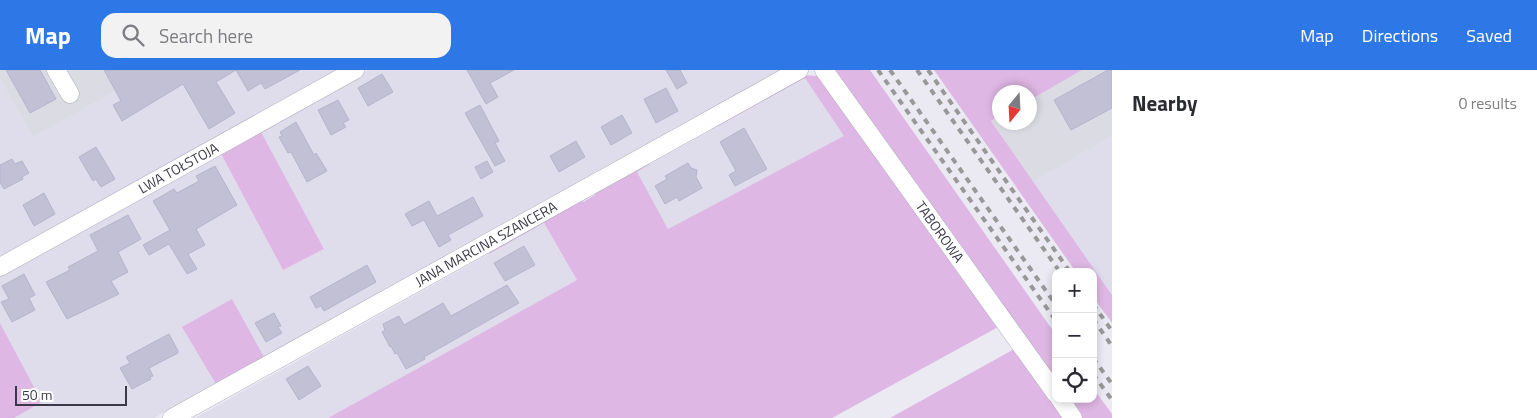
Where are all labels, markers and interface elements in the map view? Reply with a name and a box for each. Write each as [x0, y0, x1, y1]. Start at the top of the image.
search box [101, 13, 451, 58]
text: Map [25, 17, 71, 53]
icon: search [119, 21, 147, 49]
text: Search here [159, 21, 253, 50]
text: Map [1300, 22, 1334, 49]
text: Directions [1362, 22, 1438, 49]
text: Saved [1466, 22, 1512, 49]
north arrow [992, 85, 1037, 130]
text: Nearby [1132, 87, 1197, 119]
text: 0 results [1458, 91, 1517, 115]
street label: LWA TOŁSTOJA [134, 137, 223, 198]
street label: JANA MARCINA SZANCERA [411, 195, 561, 291]
street label: TABOROWA [911, 196, 970, 267]
map controls [1052, 268, 1097, 403]
button: + [1052, 268, 1097, 313]
button: − [1052, 313, 1097, 358]
button: locate [1052, 358, 1097, 403]
scale bar [15, 383, 128, 406]
text: 50 m [22, 384, 52, 405]

